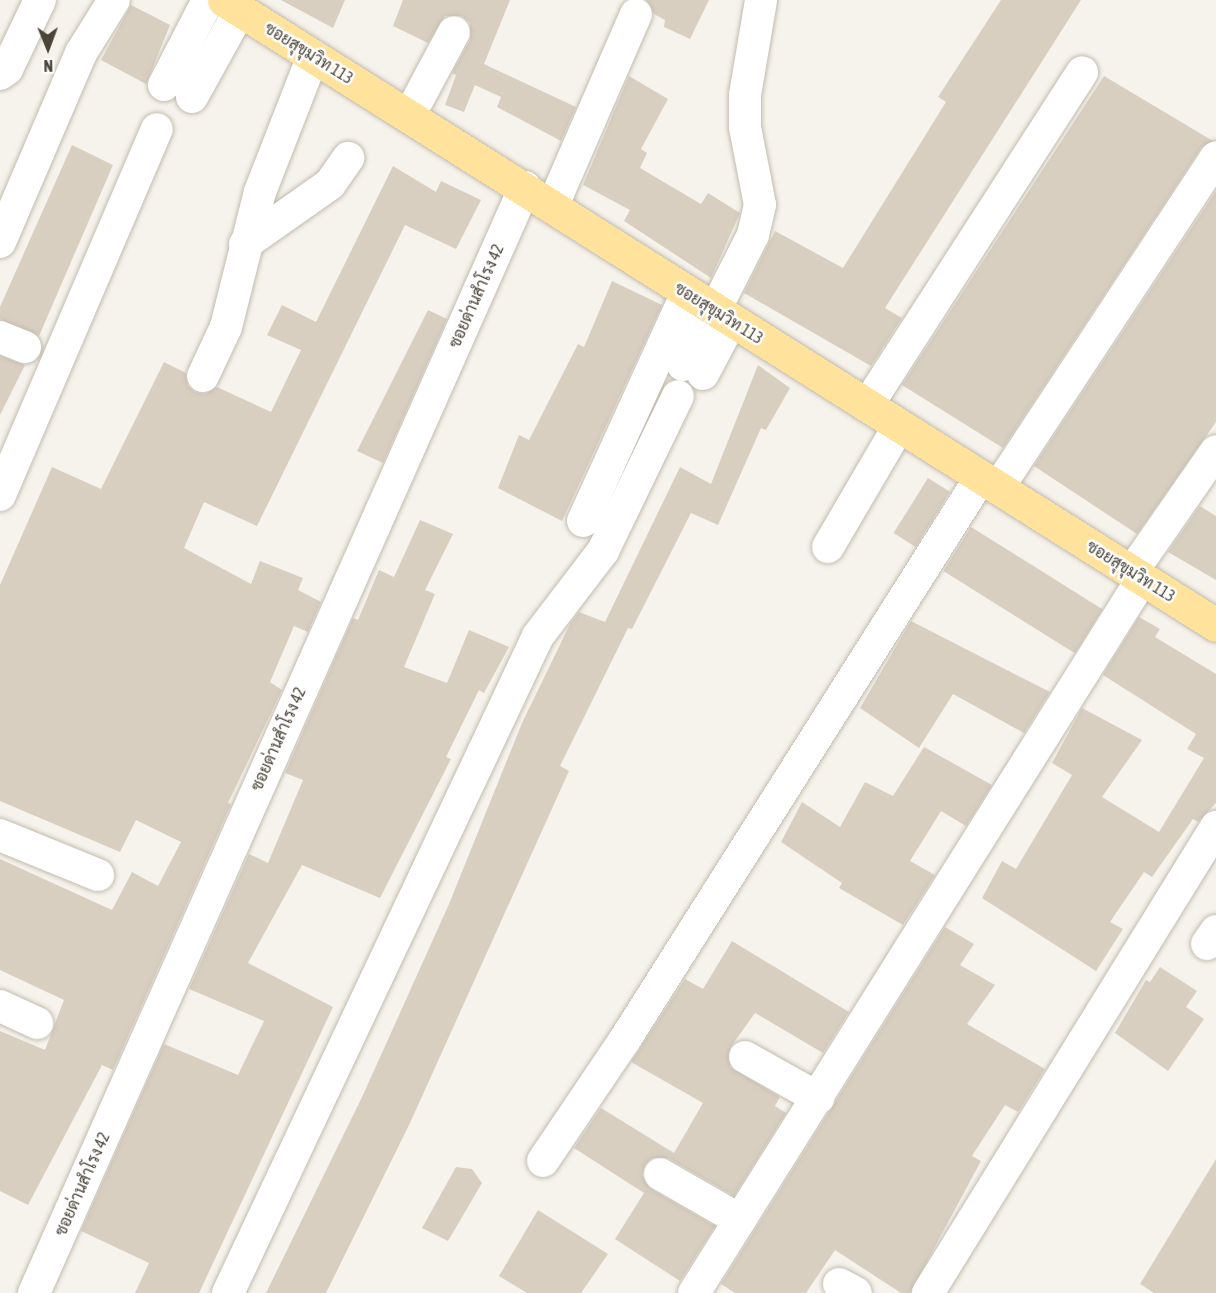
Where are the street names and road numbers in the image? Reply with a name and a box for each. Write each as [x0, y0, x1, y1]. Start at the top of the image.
street label: ซอยสุขุมวิท 113 [261, 18, 357, 88]
street label: ซอยด่านสำโรง 42 [445, 241, 507, 351]
street label: ซอยสุขุมวิท 113 [671, 278, 767, 348]
street label: ซอยสุขุมวิท 113 [1083, 536, 1179, 606]
street label: ซอยด่านสำโรง 42 [247, 684, 309, 794]
street label: ซอยด่านสำโรง 42 [51, 1129, 113, 1239]

